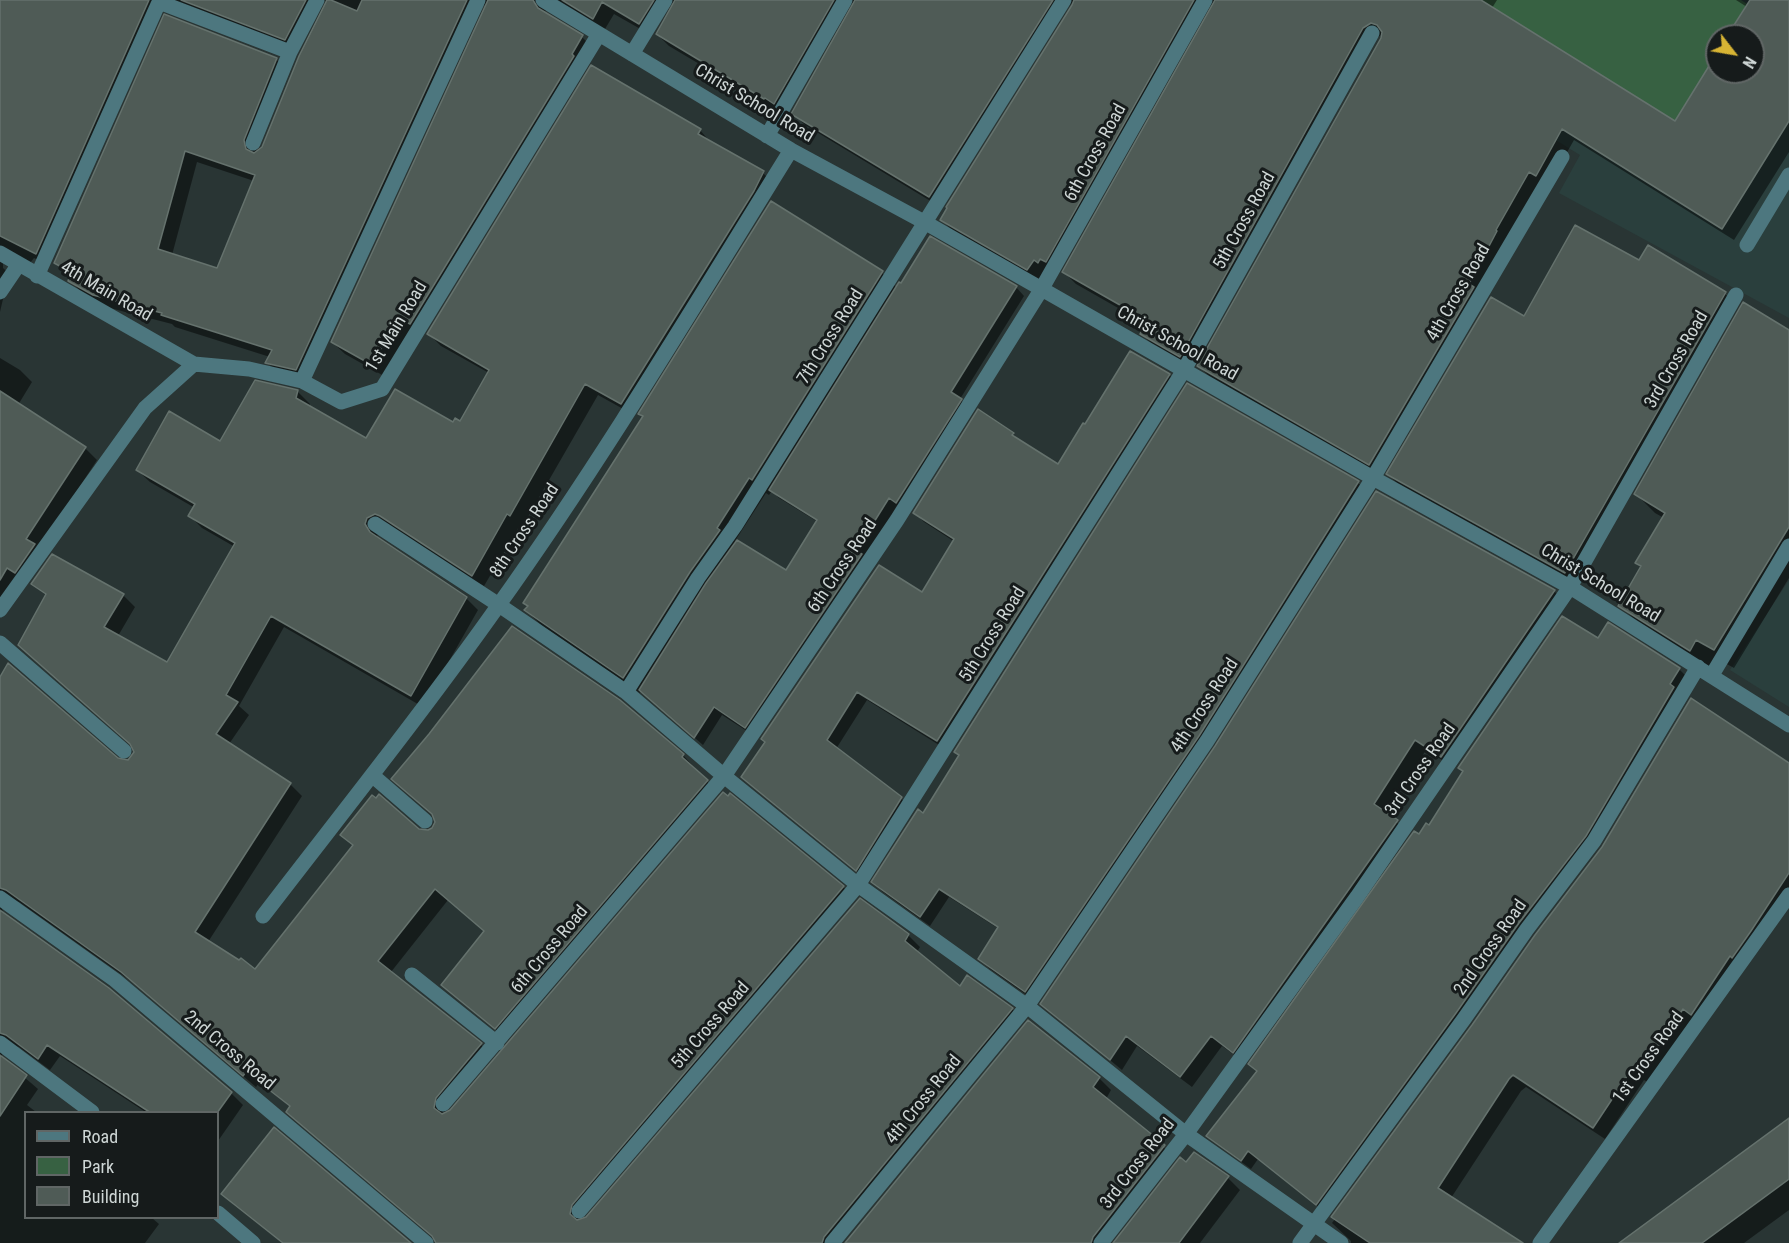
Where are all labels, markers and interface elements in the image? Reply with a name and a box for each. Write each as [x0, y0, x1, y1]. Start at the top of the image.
north arrow [1705, 24, 1765, 84]
text: N [1738, 53, 1760, 72]
street label: Christ School Road [691, 60, 817, 148]
street label: 6th Cross Road [1060, 100, 1132, 206]
street label: 5th Cross Road [1209, 168, 1281, 274]
street label: 4th Cross Road [1423, 241, 1495, 345]
street label: 4th Main Road [56, 257, 156, 327]
street label: 1st Main Road [362, 278, 432, 376]
street label: 7th Cross Road [793, 285, 869, 389]
street label: Christ School Road [1113, 302, 1241, 386]
street label: 3rd Cross Road [1641, 308, 1713, 412]
street label: 8th Cross Road [486, 480, 564, 582]
street label: 6th Cross Road [804, 515, 882, 617]
street label: Christ School Road [1537, 540, 1663, 628]
street label: 5th Cross Road [955, 583, 1031, 687]
street label: 4th Cross Road [1166, 655, 1244, 757]
street label: 3rd Cross Road [1381, 719, 1461, 821]
street label: 2nd Cross Road [1450, 896, 1532, 1000]
street label: 6th Cross Road [507, 902, 593, 998]
street label: 5th Cross Road [667, 978, 755, 1074]
street label: 2nd Cross Road [179, 1007, 279, 1095]
street label: 1st Cross Road [1609, 1008, 1689, 1108]
street label: 4th Cross Road [882, 1051, 966, 1149]
legend [24, 1111, 219, 1219]
street label: 3rd Cross Road [1096, 1115, 1180, 1213]
text: Road [82, 1126, 118, 1147]
text: Park [82, 1156, 114, 1177]
text: Building [82, 1186, 139, 1207]

